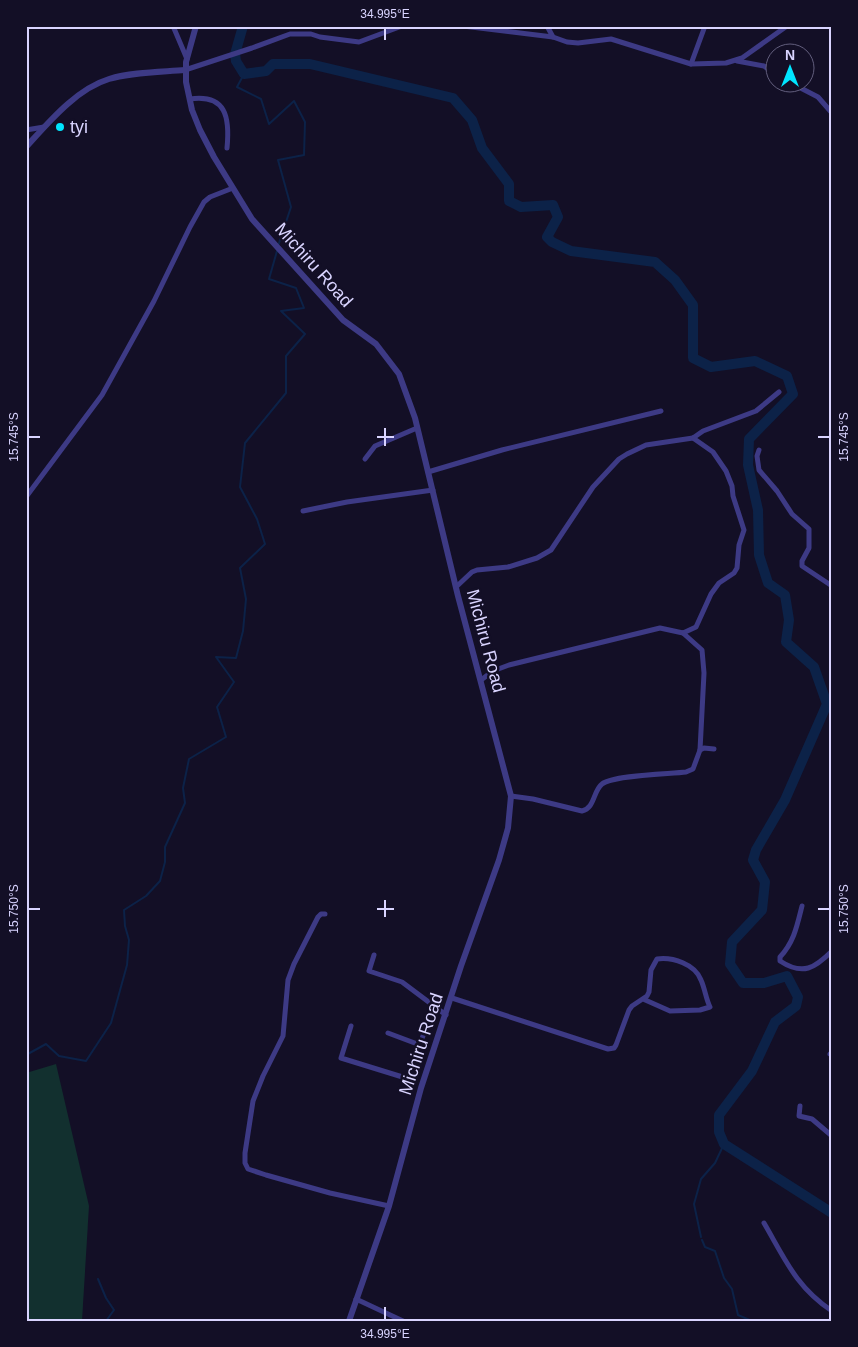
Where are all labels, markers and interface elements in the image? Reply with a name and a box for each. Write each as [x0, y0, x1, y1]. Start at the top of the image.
text: 34.995°E [360, 7, 410, 21]
north arrow [766, 42, 816, 92]
text: N [785, 47, 795, 63]
place label: tyi [70, 117, 88, 137]
marker: tyi [54, 121, 66, 133]
street label: Michiru Road [271, 219, 357, 311]
text: 15.745°S [7, 412, 21, 462]
text: 15.745°S [837, 412, 851, 462]
street label: Michiru Road [463, 587, 509, 695]
text: 15.750°S [7, 884, 21, 934]
text: 15.750°S [837, 884, 851, 934]
street label: Michiru Road [395, 990, 447, 1098]
text: 34.995°E [360, 1327, 410, 1341]

